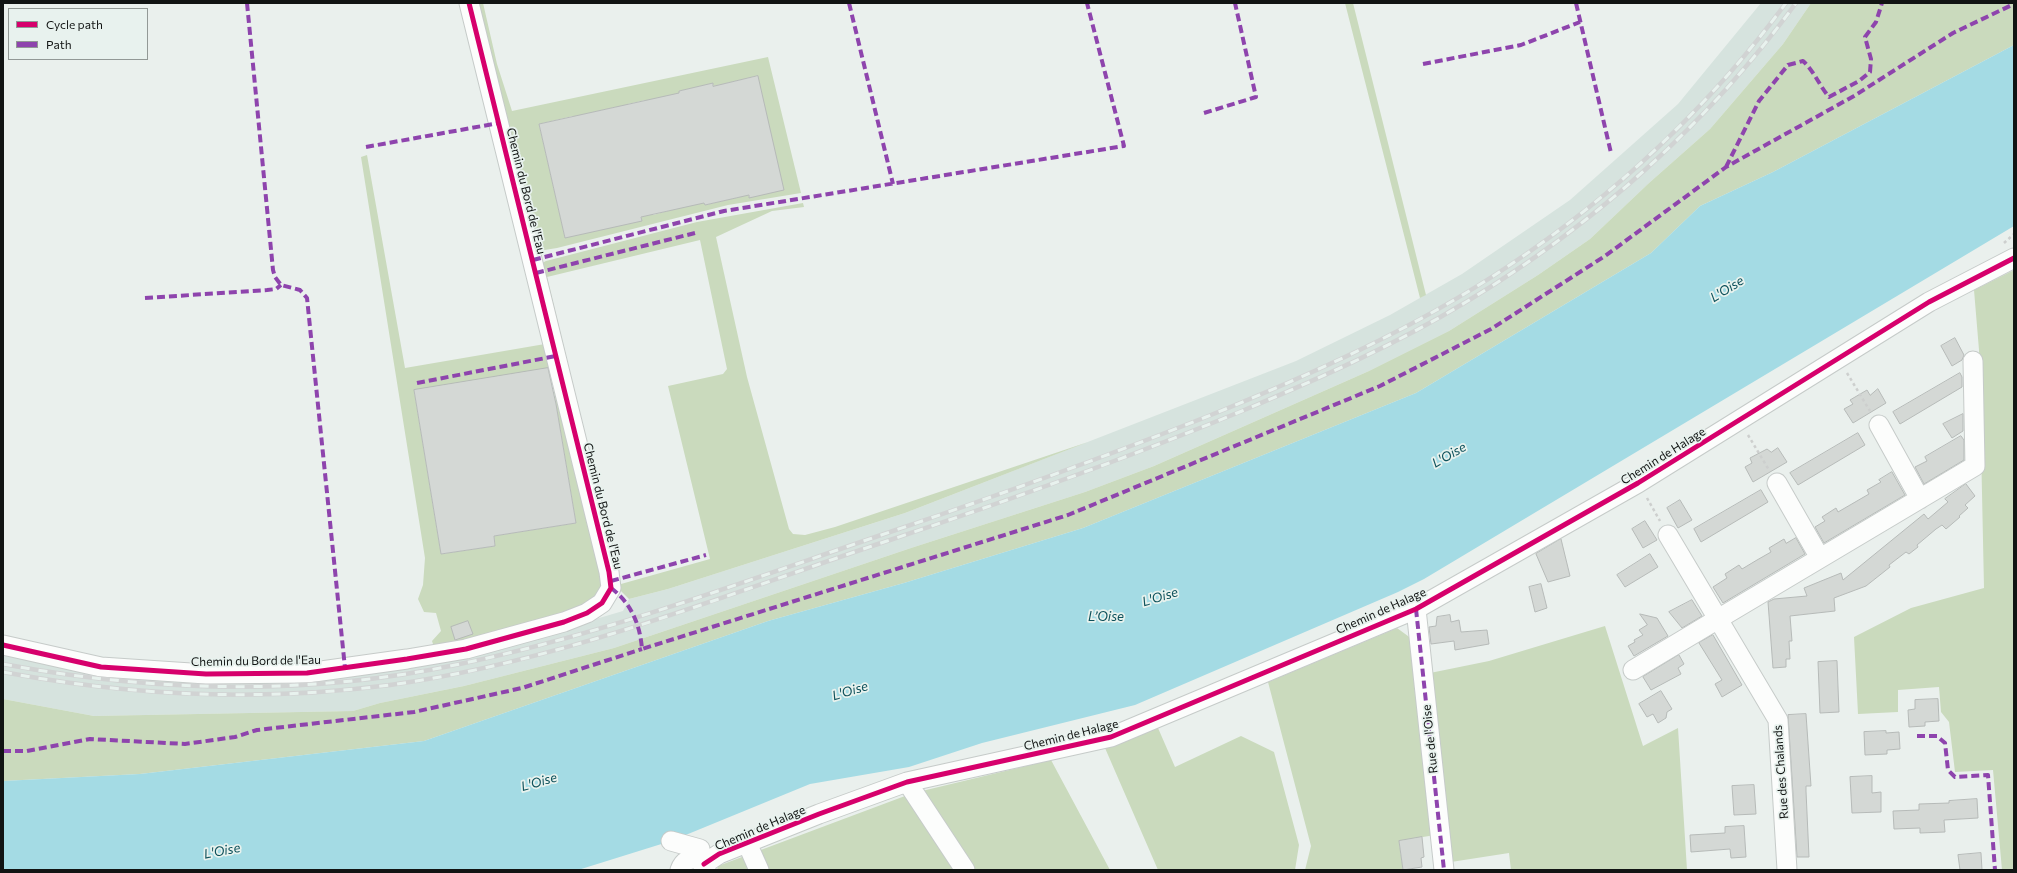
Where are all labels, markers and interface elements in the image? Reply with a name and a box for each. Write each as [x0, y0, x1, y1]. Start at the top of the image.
legend [8, 8, 148, 60]
text: Cycle path [46, 17, 103, 31]
text: Path [46, 37, 72, 51]
street label: Chemin du Bord de l'Eau [503, 126, 549, 256]
water label: L'Oise [1707, 273, 1747, 305]
street label: Chemin de Halage [1618, 424, 1708, 488]
water label: L'Oise [1429, 439, 1469, 471]
street label: Chemin du Bord de l'Eau [580, 441, 626, 571]
water label: L'Oise [1140, 584, 1180, 610]
street label: Chemin de Halage [1334, 585, 1428, 637]
water label: L’Oise [1088, 609, 1124, 625]
street label: Chemin du Bord de l'Eau [191, 653, 321, 669]
water label: L'Oise [830, 678, 870, 704]
street label: Rue de l'Oise [1419, 704, 1441, 774]
street label: Chemin de Halage [1022, 716, 1120, 754]
street label: Rue des Chalands [1771, 724, 1791, 820]
water label: L'Oise [519, 769, 559, 795]
street label: Chemin de Halage [713, 802, 807, 854]
water label: L'Oise [202, 840, 242, 862]

